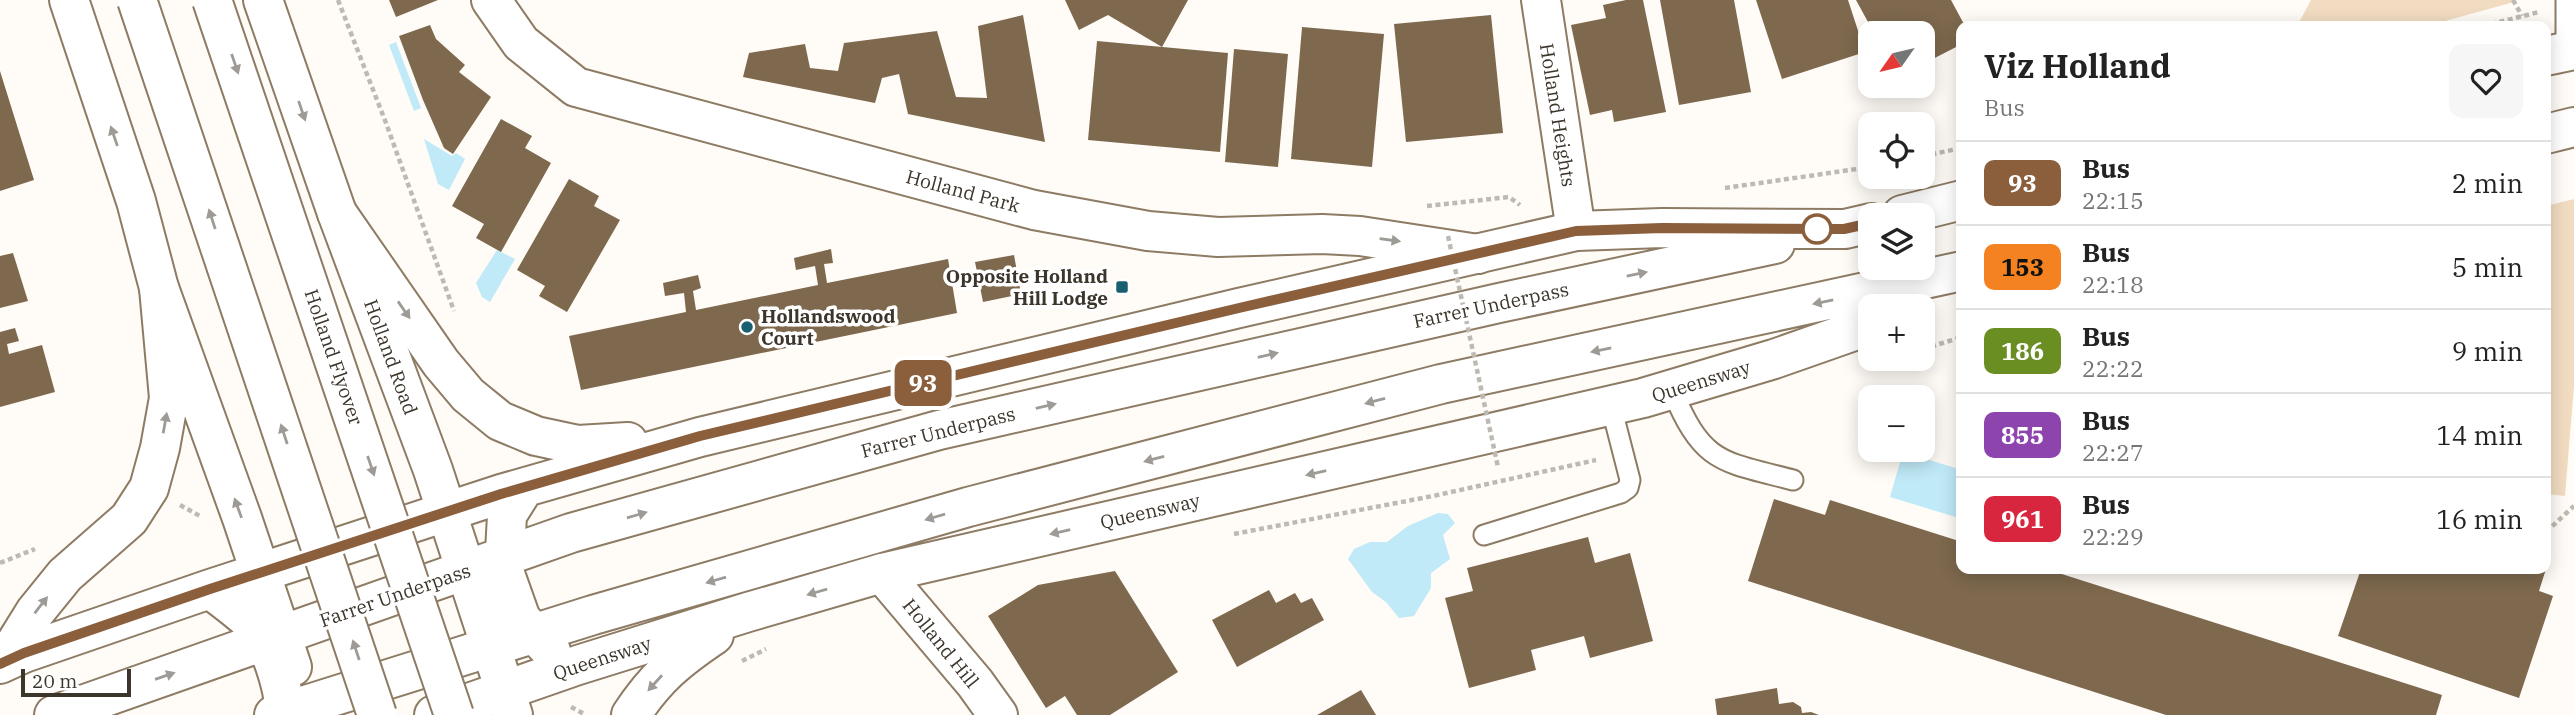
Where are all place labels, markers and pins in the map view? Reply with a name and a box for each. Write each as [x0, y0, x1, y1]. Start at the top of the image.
unlabelled marker [1802, 214, 1832, 244]
place label: Opposite Holland Hill Lodge [946, 264, 1108, 310]
marker: Opposite Holland Hill Lodge [1114, 279, 1130, 295]
place label: Hollandswood Court [761, 304, 895, 350]
marker: Hollandswood Court [739, 319, 755, 335]

